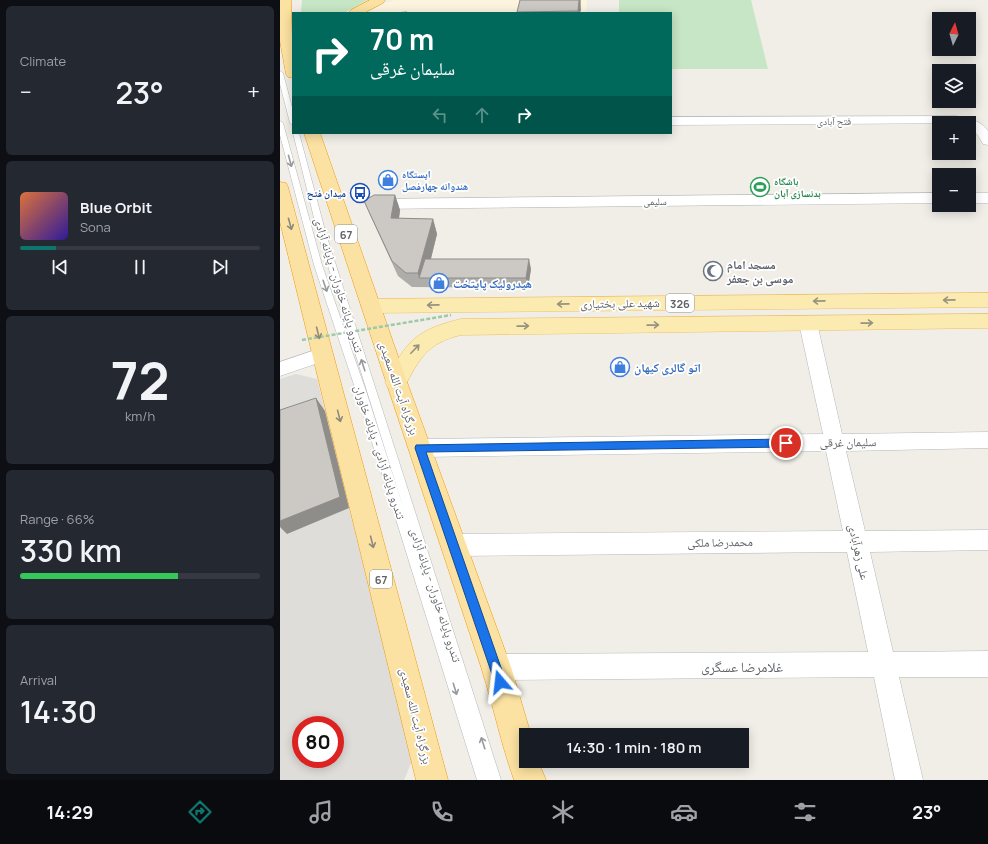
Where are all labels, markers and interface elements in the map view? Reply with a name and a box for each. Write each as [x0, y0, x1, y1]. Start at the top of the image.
north arrow [932, 12, 976, 56]
map controls [932, 12, 976, 212]
text: 70 m [370, 20, 434, 58]
icon: right [304, 28, 356, 80]
text: Climate [20, 52, 66, 70]
text: سلیمان غرقی [370, 56, 455, 80]
button: layers [932, 64, 976, 108]
text: 23° [115, 72, 164, 113]
text: − [20, 77, 32, 107]
text: + [247, 77, 260, 107]
icon: left [429, 104, 451, 126]
icon: ahead [471, 104, 493, 126]
icon: right [513, 104, 535, 126]
street label: فتح آبادی [817, 114, 851, 128]
button: + [932, 116, 976, 160]
one-way arrow [287, 154, 294, 167]
place label: ایستگاه هندوانه چهارفصل [402, 167, 468, 193]
button: − [932, 168, 976, 212]
shop icon: ایستگاه هندوانه چهارفصل [377, 169, 399, 191]
place label: باشگاه بدنسازی آبان [774, 174, 821, 200]
sports icon: باشگاه بدنسازی آبان [749, 176, 771, 198]
bus stop icon: میدان فتح [349, 182, 371, 204]
place label: میدان فتح [307, 186, 346, 201]
street label: سلیمی [643, 194, 667, 208]
text: Blue Orbit [80, 197, 152, 218]
street label: تندرو پایانه خاوران - پایانه آزادی [310, 215, 368, 355]
text: Sona [80, 218, 111, 236]
one-way arrow [287, 218, 294, 231]
road number: 67 [335, 225, 357, 243]
icon: previous [49, 256, 71, 278]
icon: pause [129, 256, 151, 278]
icon: next [209, 256, 231, 278]
place label: مسجد امام موسی بن جعفر [726, 256, 794, 287]
mosque icon: مسجد امام موسی بن جعفر [702, 260, 724, 282]
shop icon: هیدرولیک پایتخت [428, 272, 450, 294]
place label: هیدرولیک پایتخت [453, 275, 532, 292]
one-way arrow [321, 279, 329, 291]
street label: شهید علی بختیاری [580, 294, 660, 312]
road number: 326 [666, 294, 694, 312]
one-way arrow [943, 296, 956, 304]
one-way arrow [813, 297, 826, 305]
one-way arrow [557, 300, 570, 308]
one-way arrow [427, 301, 440, 309]
one-way arrow [860, 319, 873, 327]
one-way arrow [646, 321, 659, 329]
one-way arrow [516, 322, 529, 330]
one-way arrow [315, 327, 322, 340]
street label: بزرگراه آیت الله سعیدی [375, 339, 423, 437]
one-way arrow [410, 344, 420, 354]
text: 72 [111, 345, 169, 416]
shop icon: اتو گالری کیهان [609, 356, 631, 378]
one-way arrow [359, 359, 366, 372]
place label: اتو گالری کیهان [634, 359, 701, 376]
street label: تندرو پایانه آزادی - پایانه خاوران [350, 383, 410, 522]
text: km/h [125, 407, 155, 425]
one-way arrow [336, 409, 344, 422]
pin [769, 426, 803, 460]
icon: arrive [775, 432, 797, 454]
street label: سلیمان غرقی [819, 433, 877, 451]
text: Range · 66% [20, 510, 94, 528]
street label: علی زهرآبادی [844, 522, 874, 582]
street label: تندرو پایانه خاوران - پایانه آزادی [406, 526, 466, 665]
text: 330 km [20, 530, 122, 571]
street label: محمدرضا ملکی [687, 533, 753, 551]
one-way arrow [368, 535, 376, 548]
road number: 67 [370, 570, 392, 588]
street label: غلامرضا عسگری [701, 657, 783, 676]
position arrow [479, 661, 521, 703]
street label: بزرگراه آیت الله سعیدی [396, 666, 436, 766]
text: Arrival [20, 671, 57, 689]
one-way arrow [452, 682, 459, 695]
text: 14:30 [20, 691, 97, 732]
speed limit sign: 80 [292, 716, 344, 768]
one-way arrow [479, 736, 486, 749]
text: 14:30 · 1 min · 180 m [566, 737, 702, 758]
icon: directions [186, 798, 214, 826]
icon: music [307, 798, 335, 826]
icon: phone [428, 798, 456, 826]
icon: climate [549, 798, 577, 826]
icon: car [670, 798, 698, 826]
icon: filters [791, 798, 819, 826]
text: 14:29 [46, 800, 93, 824]
text: 23° [912, 800, 941, 824]

